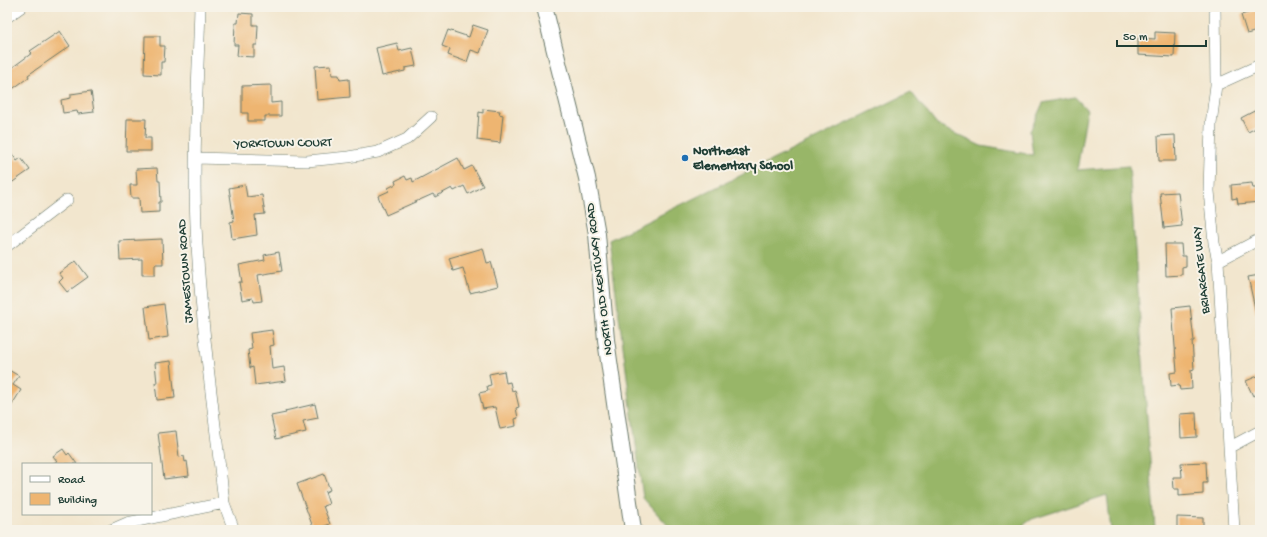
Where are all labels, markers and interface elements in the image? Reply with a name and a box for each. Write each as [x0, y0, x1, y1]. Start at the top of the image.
scale bar [1117, 22, 1206, 48]
text: 50 m [1123, 31, 1148, 45]
street label: YORKTOWN COURT [233, 136, 333, 152]
place label: Northeast Elementary School [693, 144, 793, 174]
marker: Northeast Elementary School [680, 153, 690, 163]
street label: NORTH OLD KENTUCKY ROAD [583, 202, 617, 356]
street label: JAMESTOWN ROAD [175, 218, 197, 323]
street label: BRIARGATE WAY [1190, 226, 1214, 315]
legend [22, 463, 152, 515]
text: Road [58, 474, 85, 488]
text: Building [57, 494, 97, 508]

